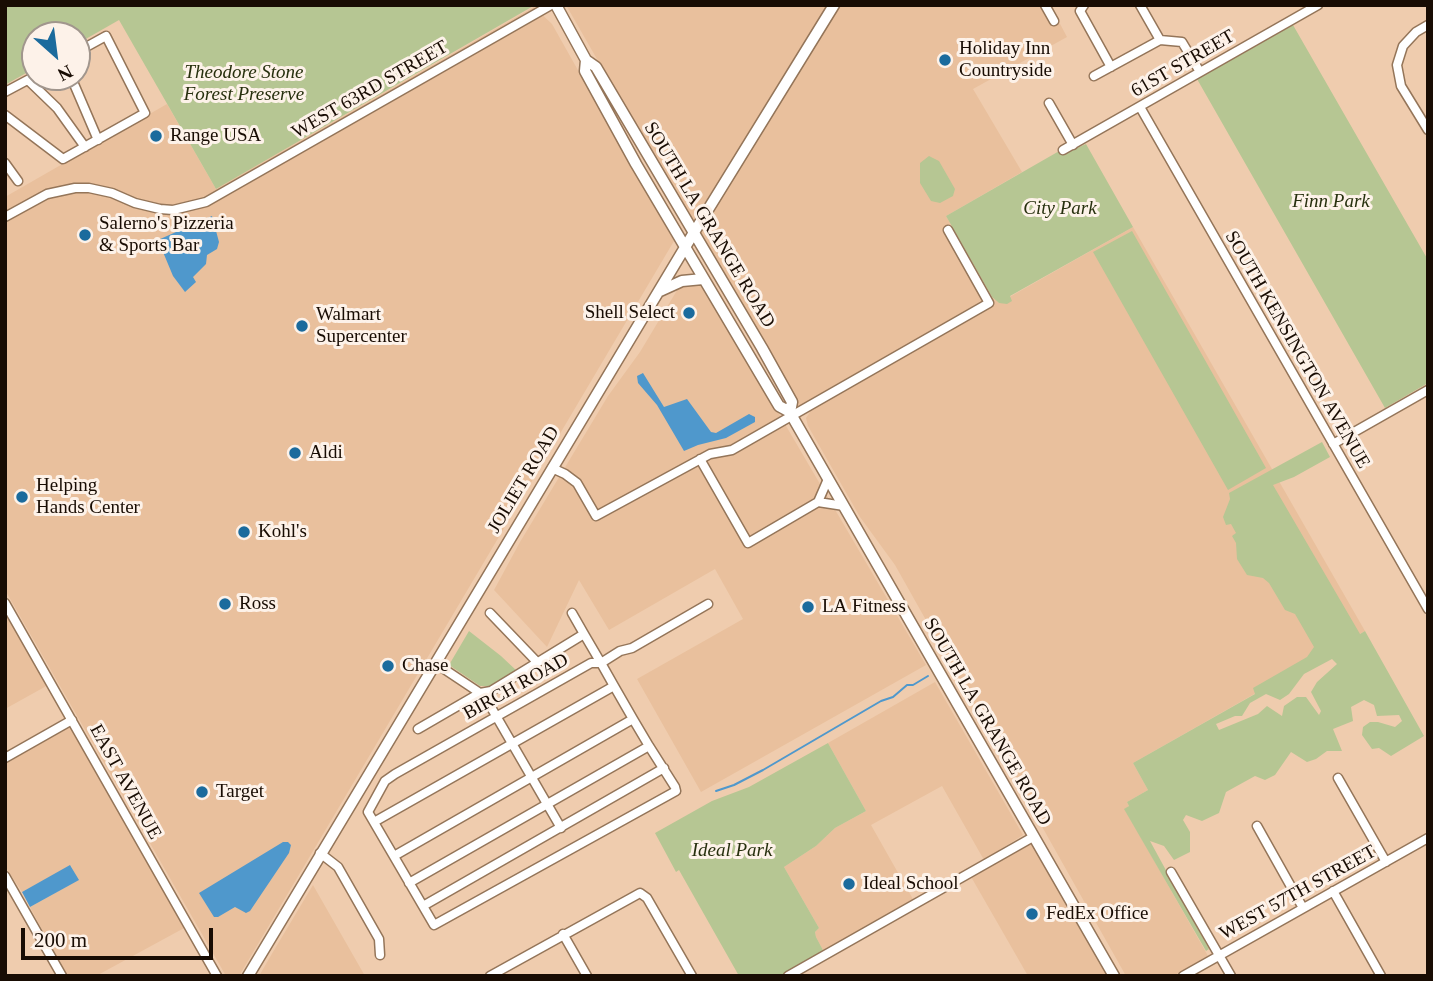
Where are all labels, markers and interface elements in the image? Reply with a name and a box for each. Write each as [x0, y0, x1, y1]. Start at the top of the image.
north arrow [21, 21, 91, 91]
street label: 61ST STREET [1127, 25, 1239, 103]
street label: WEST 63RD STREET [288, 36, 452, 144]
place label: Holiday Inn Countryside [959, 38, 1052, 82]
marker: Holiday Inn Countryside [937, 52, 953, 68]
text: N [54, 61, 76, 86]
park label: Theodore Stone Forest Preserve [184, 62, 304, 106]
street label: SOUTH LA GRANGE ROAD [638, 118, 780, 332]
place label: Range USA [170, 125, 261, 147]
marker: Range USA [148, 128, 164, 144]
park label: Finn Park [1292, 191, 1370, 213]
park label: City Park [1023, 198, 1097, 220]
place label: Salerno's Pizzeria & Sports Bar [99, 213, 234, 257]
marker: Salerno's Pizzeria & Sports Bar [77, 227, 93, 243]
street label: SOUTH KENSINGTON AVENUE [1219, 227, 1375, 473]
place label: Shell Select [585, 302, 675, 324]
place label: Walmart Supercenter [316, 304, 407, 348]
marker: Shell Select [681, 305, 697, 321]
marker: Walmart Supercenter [294, 318, 310, 334]
street label: JOLIET ROAD [483, 422, 565, 538]
place label: Aldi [309, 442, 343, 464]
marker: Aldi [287, 445, 303, 461]
place label: Helping Hands Center [36, 475, 140, 519]
marker: Helping Hands Center [14, 489, 30, 505]
place label: Kohl's [258, 521, 307, 543]
marker: Kohl's [236, 524, 252, 540]
place label: Ross [239, 593, 276, 615]
marker: Ross [217, 596, 233, 612]
place label: LA Fitness [822, 596, 906, 618]
marker: LA Fitness [800, 599, 816, 615]
street label: SOUTH LA GRANGE ROAD [918, 614, 1056, 830]
street label: BIRCH ROAD [459, 649, 573, 725]
place label: Chase [402, 655, 448, 677]
marker: Chase [380, 658, 396, 674]
street label: EAST AVENUE [84, 721, 166, 843]
place label: Target [216, 781, 264, 803]
marker: Target [194, 784, 210, 800]
park label: Ideal Park [692, 840, 772, 862]
street label: WEST 57TH STREET [1216, 841, 1380, 945]
place label: Ideal School [863, 873, 959, 895]
marker: Ideal School [841, 876, 857, 892]
place label: FedEx Office [1046, 903, 1149, 925]
marker: FedEx Office [1024, 906, 1040, 922]
scale bar [24, 914, 217, 958]
text: 200 m [34, 928, 87, 952]

